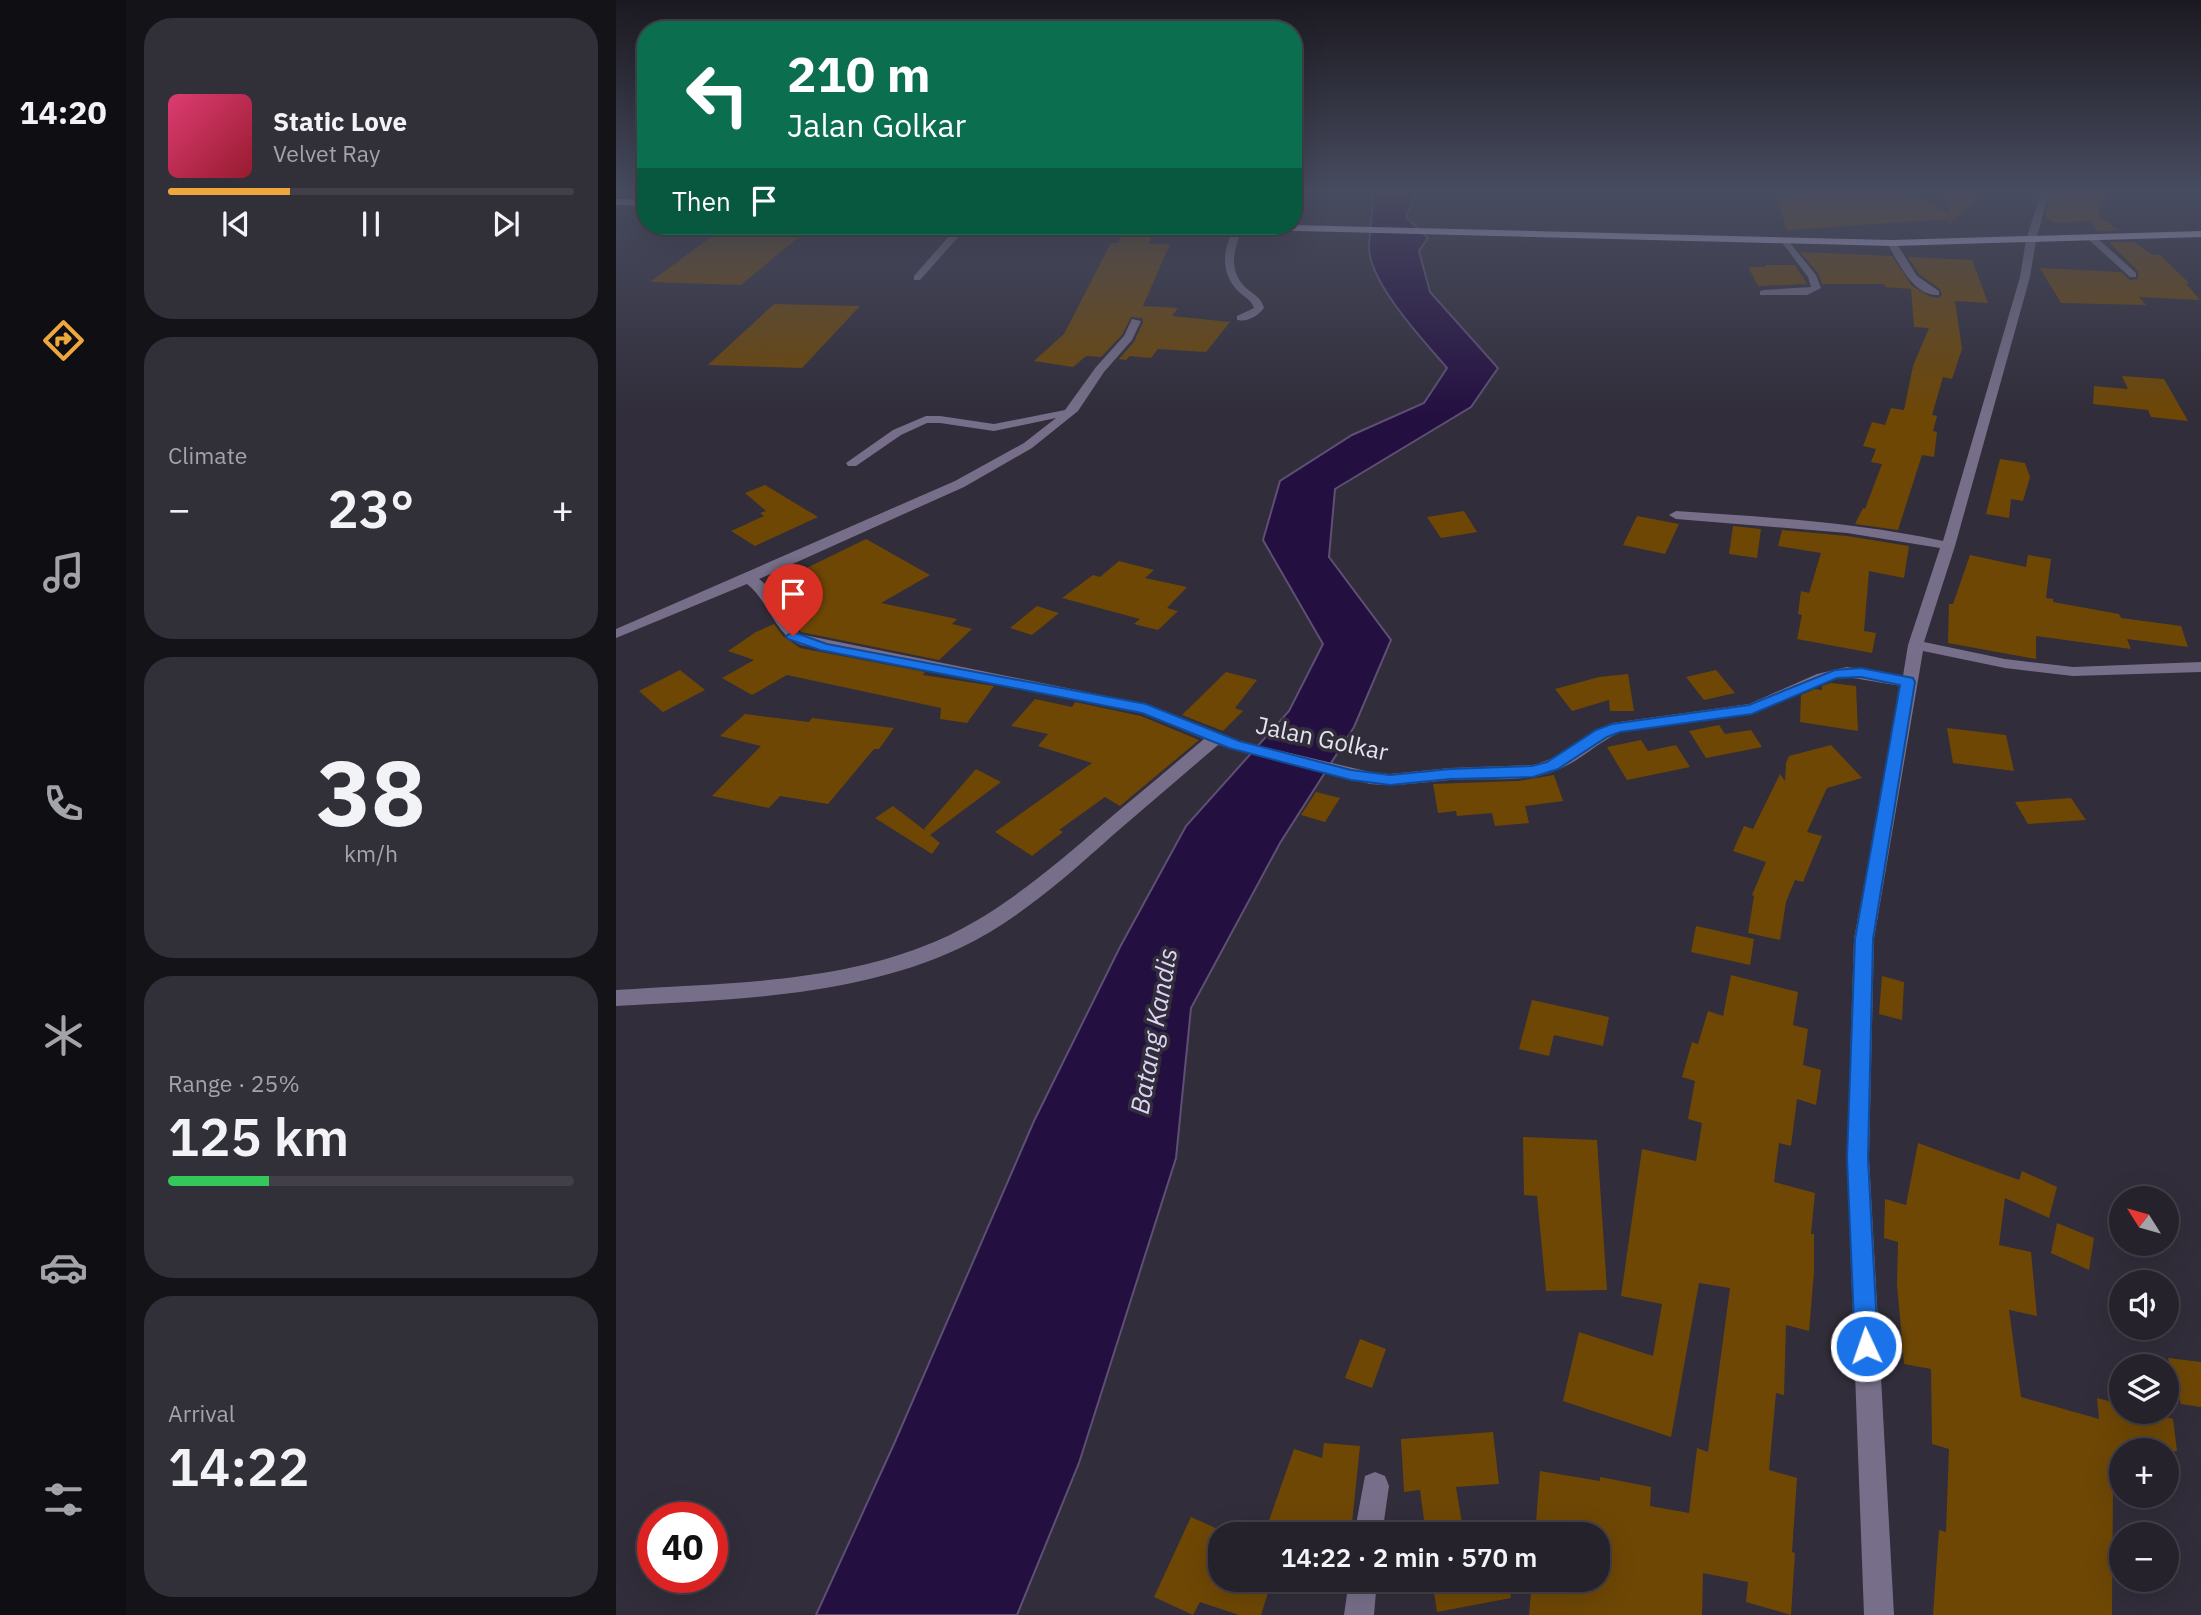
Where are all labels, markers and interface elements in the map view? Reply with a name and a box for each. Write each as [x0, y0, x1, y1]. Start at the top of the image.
text: 210 m [787, 42, 931, 105]
icon: left [672, 49, 763, 140]
text: 14:20 [19, 91, 107, 133]
text: Static Love [273, 104, 407, 138]
text: Jalan Golkar [787, 104, 966, 146]
text: Velvet Ray [273, 138, 380, 168]
icon: arrive [745, 182, 783, 220]
text: Then [672, 184, 731, 218]
icon: previous [217, 205, 255, 243]
icon: pause [352, 205, 390, 243]
icon: next [487, 205, 525, 243]
icon: directions [39, 316, 88, 365]
text: Climate [168, 440, 247, 470]
text: 23° [328, 475, 414, 542]
text: − [168, 484, 191, 533]
text: + [551, 484, 574, 533]
icon: music [39, 548, 88, 597]
pin [763, 564, 823, 636]
icon: arrive [774, 575, 812, 613]
street label: Jalan Golkar [1253, 708, 1391, 768]
text: 38 [316, 733, 426, 851]
icon: phone [39, 779, 88, 828]
text: km/h [344, 838, 398, 868]
water label: Batang Kandis [1122, 945, 1184, 1116]
icon: climate [39, 1011, 88, 1060]
text: Range · 25% [168, 1068, 300, 1098]
text: 125 km [168, 1103, 349, 1170]
north arrow [2109, 1186, 2179, 1256]
map controls [2109, 1186, 2179, 1592]
icon: car [39, 1243, 88, 1292]
button: sound [2109, 1270, 2179, 1340]
position arrow [1829, 1309, 1903, 1383]
button: layers [2109, 1354, 2179, 1424]
text: Arrival [168, 1398, 235, 1428]
text: 14:22 [168, 1433, 309, 1500]
button: + [2109, 1438, 2179, 1508]
icon: filters [39, 1475, 88, 1524]
speed limit sign: 40 [637, 1502, 728, 1593]
button: − [2109, 1522, 2179, 1592]
text: 14:22 · 2 min · 570 m [1281, 1540, 1537, 1574]

